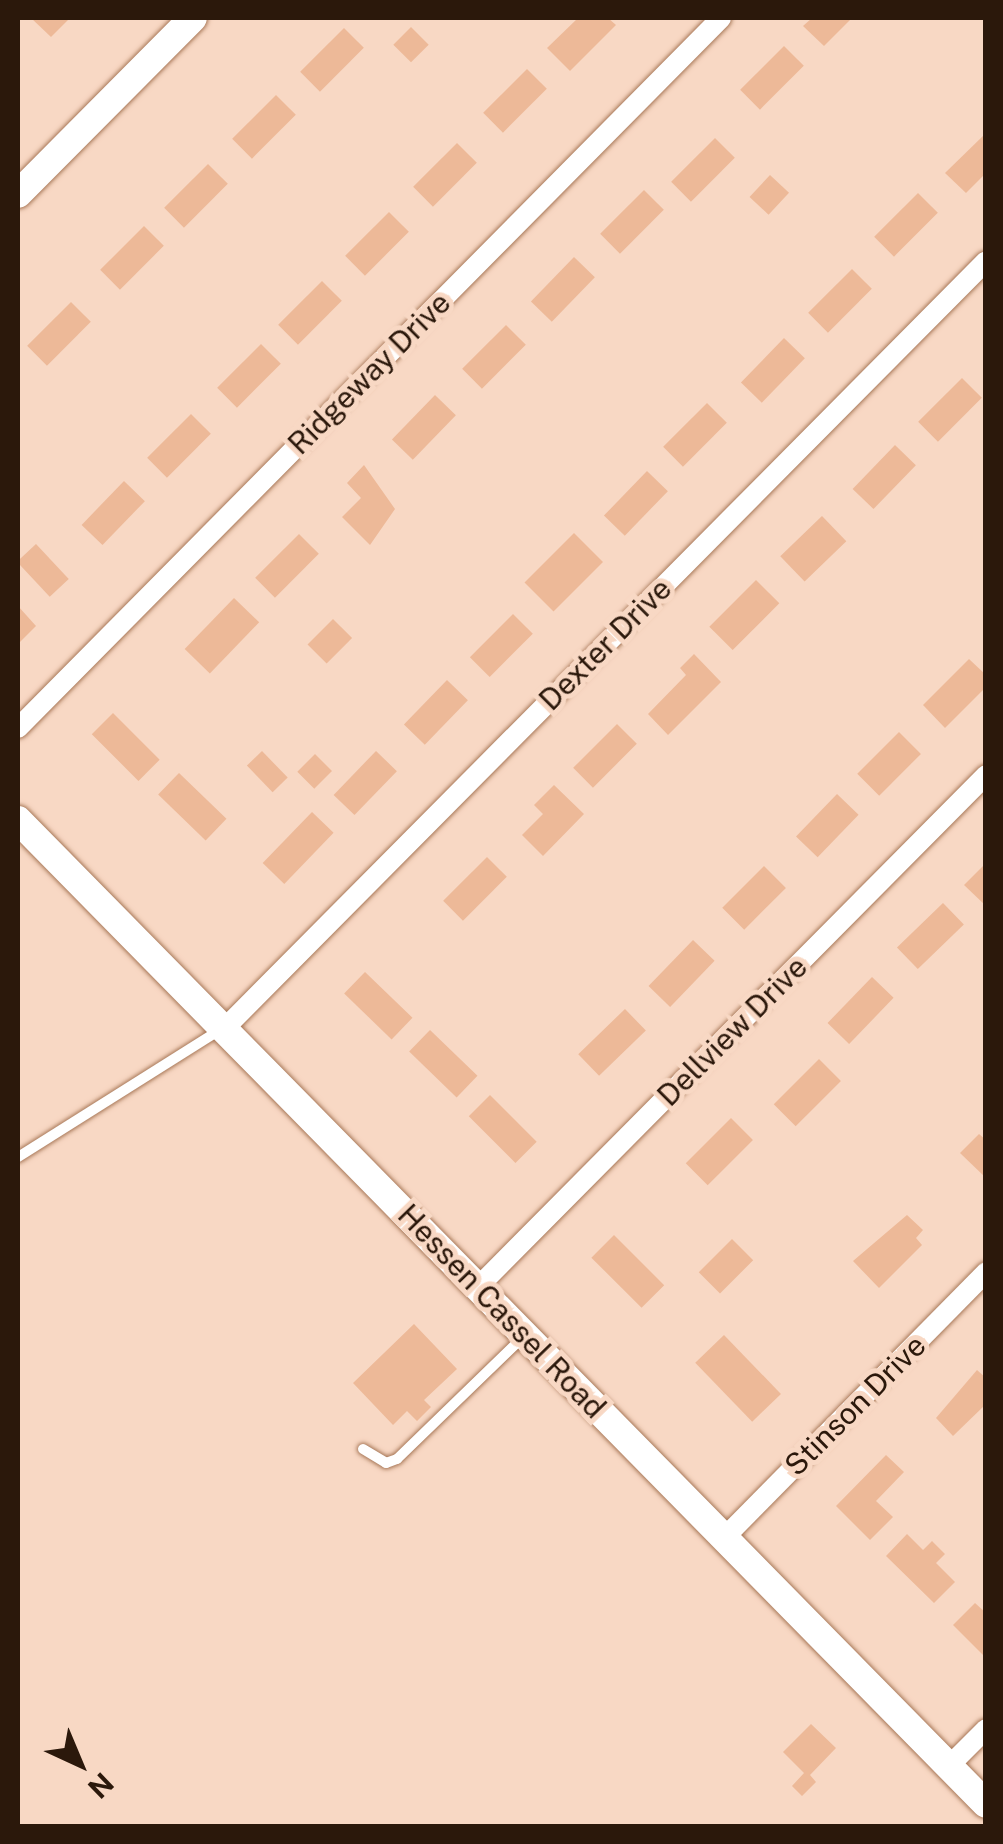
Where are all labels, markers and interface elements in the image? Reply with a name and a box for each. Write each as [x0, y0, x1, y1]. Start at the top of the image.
street label: Ridgeway Drive [280, 284, 458, 462]
street label: Dexter Drive [531, 570, 679, 718]
street label: Dellview Drive [650, 949, 814, 1113]
street label: Hessen Cassel Road [391, 1197, 613, 1425]
street label: Stinson Drive [777, 1327, 933, 1483]
north arrow [30, 1714, 130, 1814]
text: N [82, 1766, 121, 1805]

